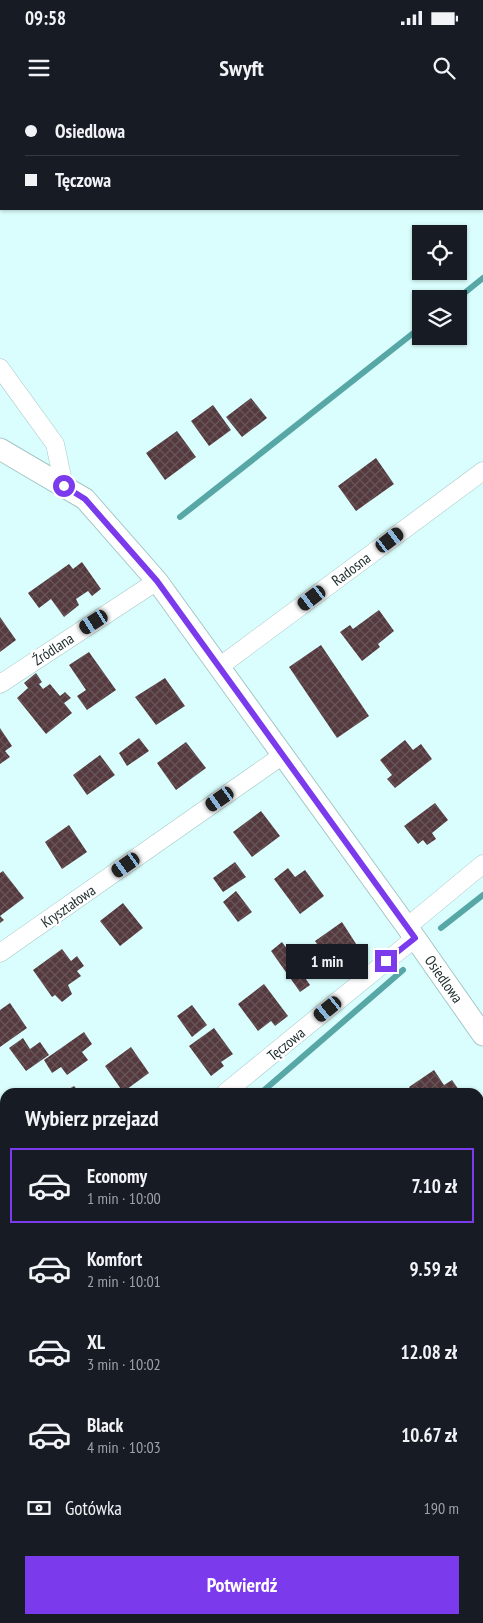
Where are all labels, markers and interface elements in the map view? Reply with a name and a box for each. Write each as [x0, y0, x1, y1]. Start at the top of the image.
text: 09:58 [25, 6, 66, 30]
icon: menu [25, 54, 53, 82]
text: Swyft [219, 54, 264, 82]
icon: search [430, 54, 458, 82]
text: Osiedlowa [55, 119, 125, 143]
text: Tęczowa [55, 168, 111, 192]
map controls [412, 225, 467, 345]
button: locate [412, 225, 467, 280]
button: layers [412, 290, 467, 345]
route start [53, 475, 75, 497]
car [373, 525, 406, 555]
street label: Radosna [328, 548, 374, 590]
car [295, 583, 328, 613]
car [77, 608, 110, 636]
street label: Źródlana [29, 629, 77, 669]
car [203, 784, 236, 814]
car [109, 850, 142, 880]
street label: Kryształowa [37, 880, 99, 932]
callout: 1 min [286, 944, 368, 978]
route end [375, 950, 397, 972]
text: 1 min [311, 951, 343, 971]
street label: Osiedlowa [421, 951, 467, 1007]
car [311, 994, 344, 1024]
street label: Tęczowa [263, 1023, 309, 1065]
text: Wybierz przejazd [25, 1104, 159, 1132]
icon: car [27, 1163, 72, 1208]
text: Economy [87, 1164, 147, 1188]
text: 7.10 zł [411, 1174, 457, 1198]
text: 1 min · 10:00 [87, 1188, 161, 1208]
icon: car [27, 1246, 72, 1291]
text: Komfort [87, 1247, 142, 1271]
text: 9.59 zł [410, 1257, 457, 1281]
text: 2 min · 10:01 [87, 1271, 161, 1291]
icon: car [27, 1329, 72, 1374]
text: XL [87, 1330, 105, 1354]
text: 12.08 zł [400, 1340, 457, 1364]
text: 3 min · 10:02 [87, 1354, 161, 1374]
icon: car [27, 1412, 72, 1457]
text: Black [87, 1413, 123, 1437]
text: 10.67 zł [401, 1423, 457, 1447]
text: 4 min · 10:03 [87, 1437, 161, 1457]
icon: cash [25, 1494, 53, 1522]
text: Gotówka [65, 1496, 122, 1520]
text: 190 m [424, 1498, 459, 1518]
button: Potwierdź [25, 1556, 459, 1614]

